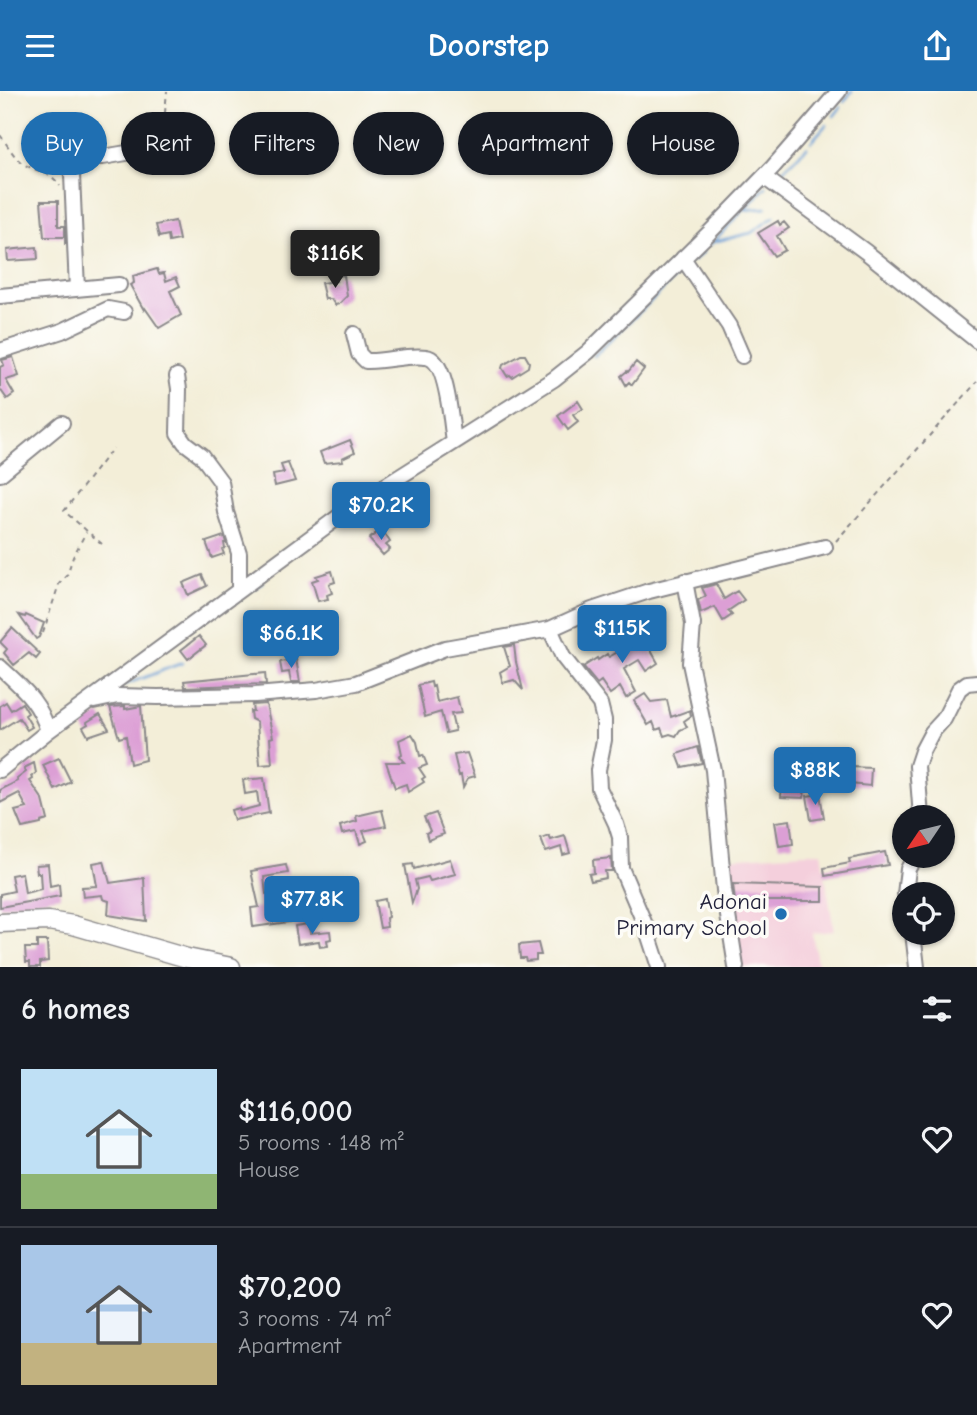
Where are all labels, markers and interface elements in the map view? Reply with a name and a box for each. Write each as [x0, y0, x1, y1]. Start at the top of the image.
icon: menu [21, 27, 59, 65]
text: Doorstep [428, 27, 549, 64]
icon: share [918, 27, 956, 65]
chip: Buy [21, 112, 107, 175]
chip: Rent [121, 112, 215, 175]
chip: Filters [229, 112, 339, 175]
chip: New [353, 112, 444, 175]
chip: Apartment [458, 112, 613, 175]
chip: House [627, 112, 739, 175]
pin: $116K [286, 231, 384, 290]
text: $116K [307, 239, 363, 266]
pin: $70.2K [324, 483, 438, 542]
text: $70.2K [348, 491, 414, 518]
pin: $115K [573, 605, 671, 665]
pin: $66.1K [234, 611, 348, 670]
text: $115K [593, 614, 651, 641]
text: $66.1K [259, 619, 323, 646]
pin: $88K [774, 747, 856, 807]
text: $88K [790, 756, 840, 783]
north arrow [892, 805, 956, 868]
map controls [892, 805, 955, 945]
pin: $77.8K [255, 877, 369, 936]
button: locate [892, 882, 955, 945]
text: $77.8K [280, 885, 344, 912]
place label: Adonai Primary School [616, 888, 767, 941]
marker: Adonai Primary School [773, 906, 789, 922]
icon: filters [918, 990, 956, 1028]
text: 6 homes [21, 992, 130, 1027]
text: $116,000 [238, 1094, 353, 1129]
icon: home [77, 1097, 161, 1181]
icon: heart [918, 1120, 956, 1158]
text: 5 rooms · 148 m² [238, 1129, 404, 1156]
text: House [238, 1156, 300, 1183]
text: $70,200 [238, 1270, 342, 1305]
icon: home [77, 1273, 161, 1357]
icon: heart [918, 1296, 956, 1334]
text: 3 rooms · 74 m² [238, 1305, 391, 1332]
text: Apartment [238, 1332, 341, 1359]

